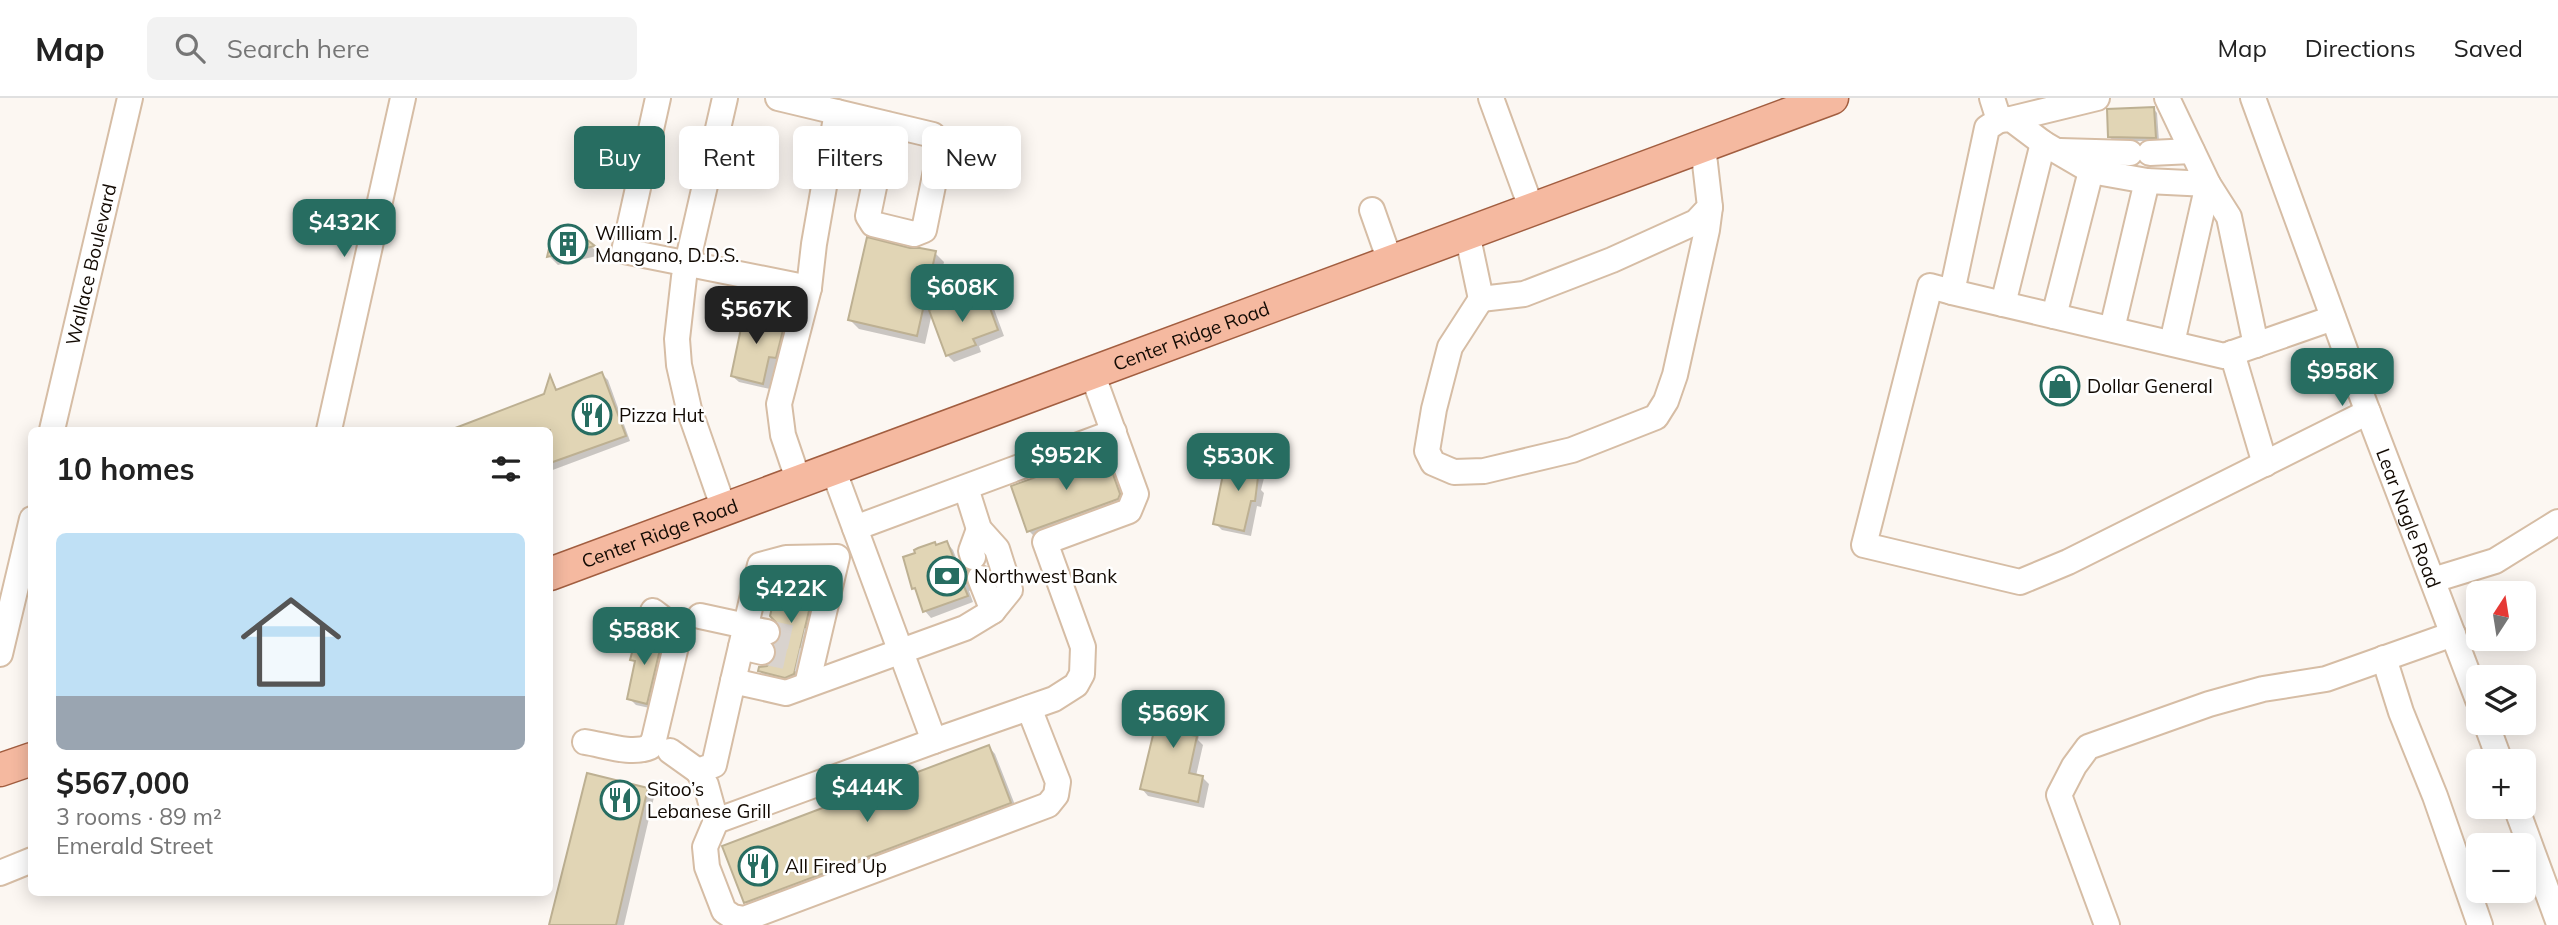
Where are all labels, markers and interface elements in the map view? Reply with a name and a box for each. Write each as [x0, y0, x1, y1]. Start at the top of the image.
search box [147, 17, 637, 80]
text: Map [35, 28, 105, 69]
icon: search [171, 29, 209, 67]
text: Search here [227, 32, 370, 65]
text: Map [2217, 33, 2267, 63]
text: Directions [2305, 33, 2416, 63]
text: Saved [2454, 33, 2523, 63]
chip: Buy [574, 126, 665, 189]
chip: Rent [679, 126, 779, 189]
chip: Filters [793, 126, 908, 189]
chip: New [922, 126, 1021, 189]
street label: Wallace Boulevard [60, 181, 121, 348]
pin: $432K [295, 200, 393, 259]
text: $432K [309, 207, 379, 236]
place label: William J. Mangano, D.D.S. [595, 221, 739, 267]
building icon: William J. Mangano, D.D.S. [547, 223, 589, 265]
pin: $608K [913, 264, 1011, 324]
text: $608K [927, 272, 997, 301]
pin: $567K [707, 286, 805, 346]
text: $567K [721, 294, 791, 323]
street label: Center Ridge Road [1110, 296, 1273, 376]
pin: $958K [2293, 348, 2391, 408]
text: $958K [2307, 356, 2377, 385]
shop icon: Dollar General [2039, 365, 2081, 407]
place label: Dollar General [2087, 374, 2213, 398]
restaurant icon: Pizza Hut [571, 394, 613, 436]
place label: Pizza Hut [619, 403, 704, 427]
pin: $952K [1017, 432, 1115, 492]
pin: $530K [1189, 434, 1287, 493]
text: $952K [1031, 440, 1101, 469]
text: $530K [1203, 441, 1273, 470]
street label: Lear Nagle Road [2371, 445, 2446, 591]
text: 10 homes [56, 450, 195, 488]
icon: filters [487, 450, 525, 488]
street label: Center Ridge Road [578, 493, 741, 573]
bank icon: Northwest Bank [926, 555, 968, 597]
place label: Northwest Bank [974, 564, 1117, 588]
pin: $422K [742, 566, 840, 625]
text: $422K [756, 573, 826, 602]
icon: home [228, 579, 354, 705]
north arrow [2466, 581, 2536, 651]
map controls [2466, 581, 2536, 903]
pin: $588K [595, 608, 693, 667]
text: $588K [609, 615, 679, 644]
button: layers [2466, 665, 2536, 735]
pin: $569K [1124, 690, 1222, 750]
text: $569K [1138, 698, 1208, 727]
button: + [2466, 749, 2536, 819]
text: $567,000 [56, 764, 189, 802]
pin: $444K [818, 764, 916, 824]
text: $444K [832, 772, 902, 801]
place label: Sitoo’s Lebanese Grill [647, 777, 771, 823]
restaurant icon: Sitoo’s Lebanese Grill [599, 779, 641, 821]
text: 3 rooms · 89 m² [56, 802, 222, 831]
text: Emerald Street [56, 831, 213, 860]
button: − [2466, 833, 2536, 903]
restaurant icon: All Fired Up [737, 845, 779, 887]
place label: All Fired Up [785, 854, 887, 878]

